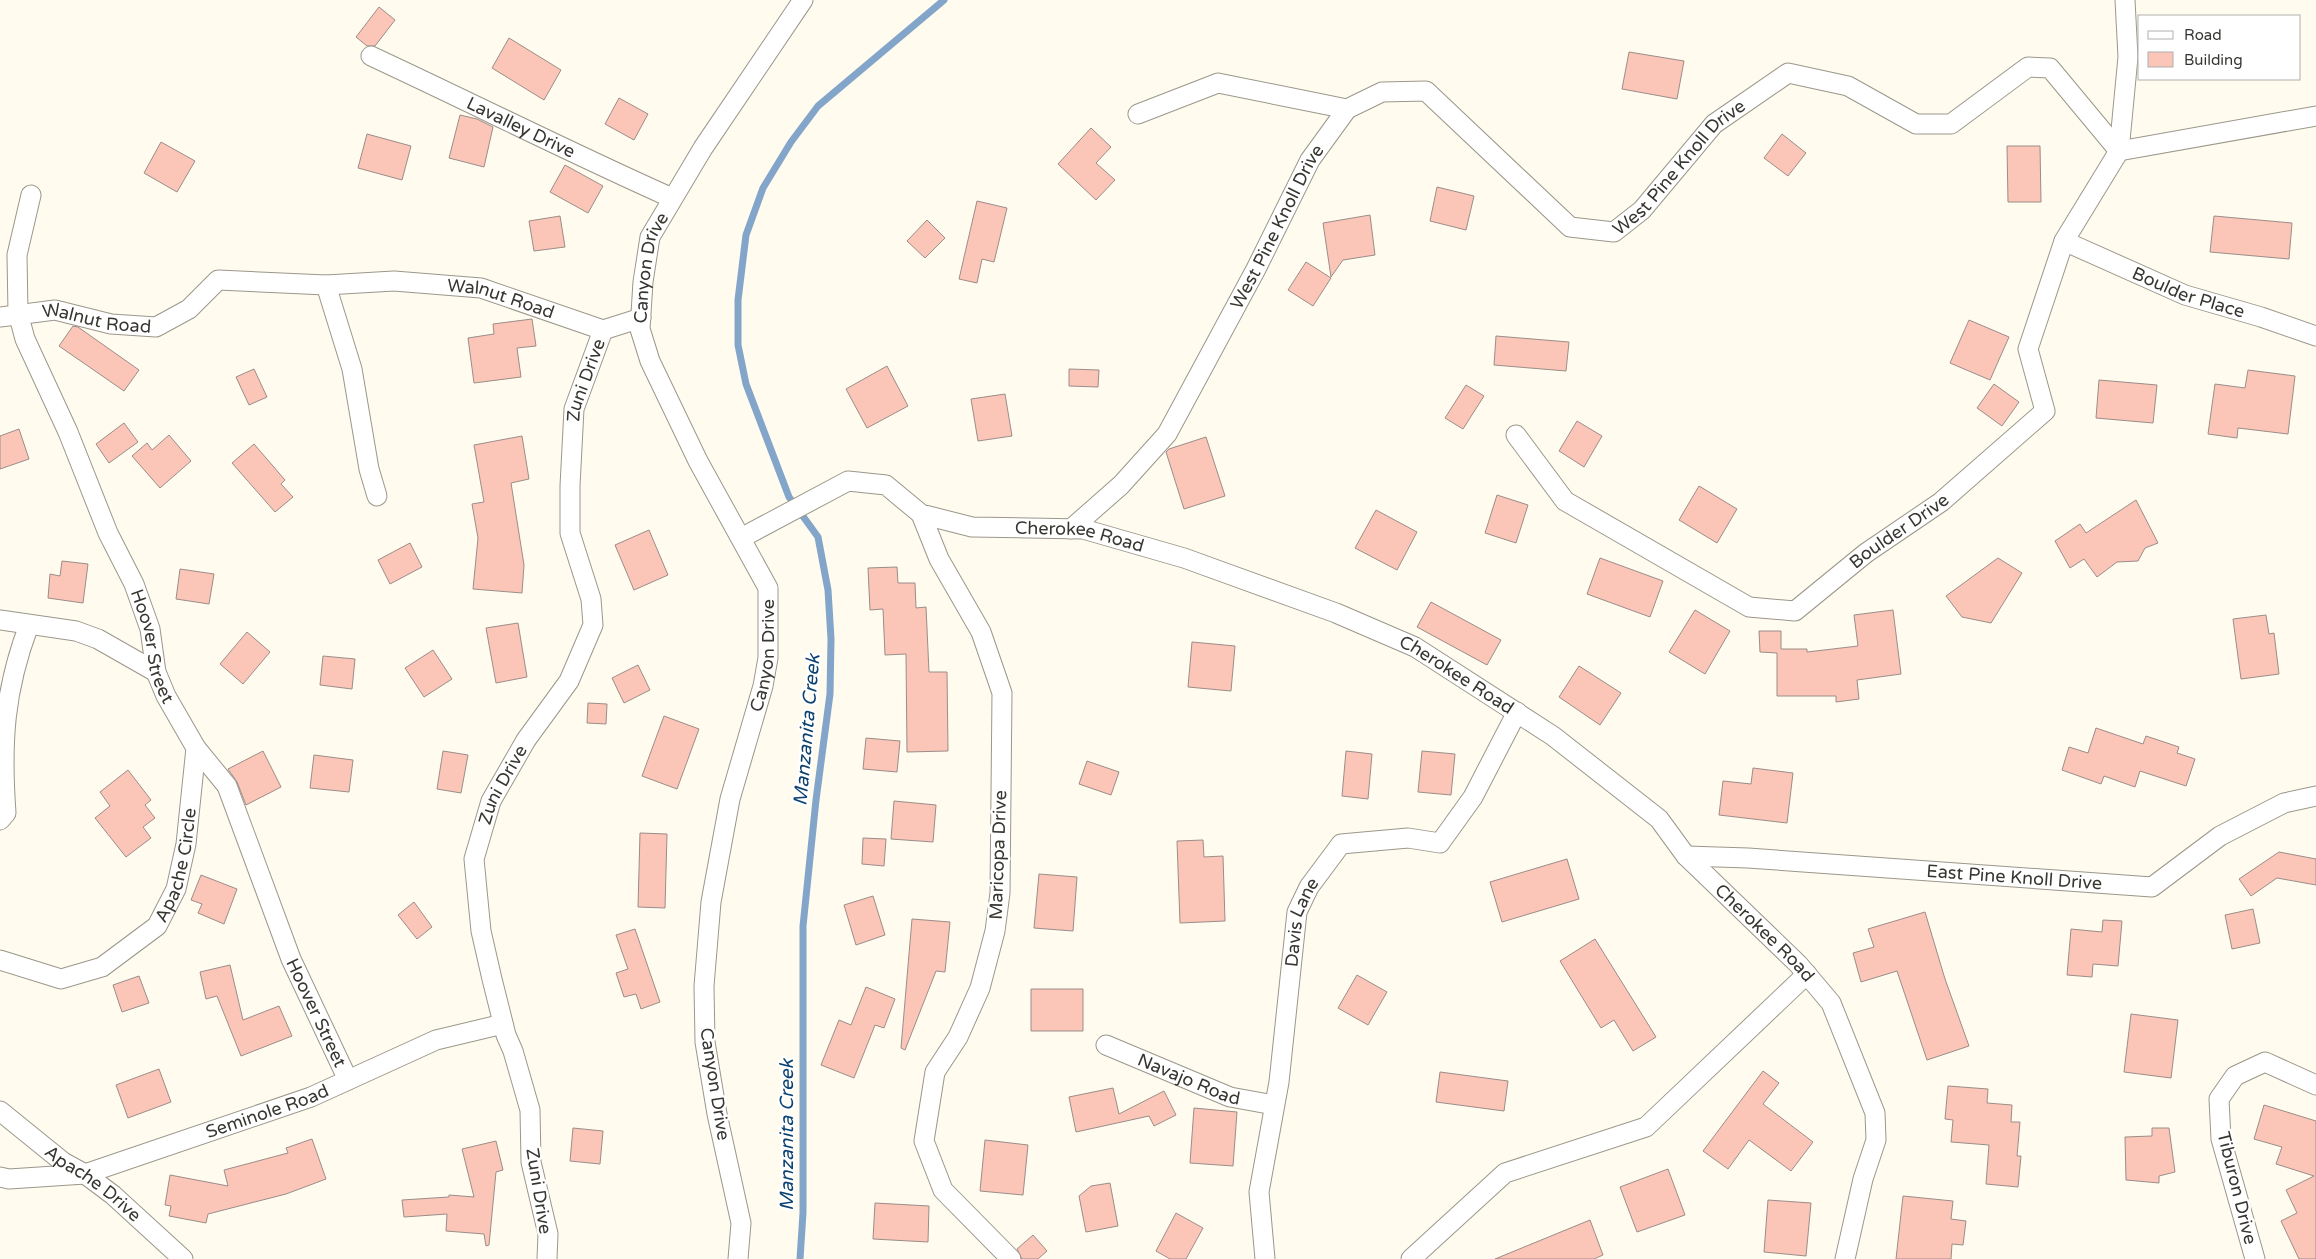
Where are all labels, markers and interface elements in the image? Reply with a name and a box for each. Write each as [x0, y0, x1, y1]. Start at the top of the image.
legend [2138, 15, 2301, 80]
text: Road [2184, 26, 2222, 44]
text: Building [2184, 51, 2243, 69]
street label: Lavalley Drive [463, 92, 579, 163]
street label: West Pine Knoll Drive [1608, 95, 1750, 240]
street label: West Pine Knoll Drive [1226, 140, 1329, 313]
street label: Canyon Drive [629, 208, 673, 324]
street label: Boulder Place [2129, 262, 2247, 323]
street label: Walnut Road [446, 274, 557, 323]
street label: Walnut Road [41, 298, 152, 338]
street label: Zuni Drive [562, 336, 610, 422]
street label: Boulder Drive [1845, 489, 1954, 573]
street label: Cherokee Road [1015, 517, 1147, 557]
street label: Hoover Street [126, 586, 179, 708]
street label: Canyon Drive [745, 599, 779, 715]
street label: Cherokee Road [1396, 631, 1518, 719]
water label: Manzanita Creek [789, 652, 825, 807]
street label: Zuni Drive [474, 741, 532, 827]
street label: Maricopa Drive [985, 790, 1011, 920]
street label: Apache Circle [150, 807, 201, 926]
street label: East Pine Knoll Drive [1926, 860, 2103, 894]
street label: Davis Lane [1280, 873, 1323, 968]
street label: Cherokee Road [1710, 879, 1819, 986]
street label: Hoover Street [281, 955, 351, 1071]
street label: Canyon Drive [695, 1026, 735, 1142]
street label: Navajo Road [1134, 1048, 1242, 1110]
water label: Manzanita Creek [776, 1057, 798, 1211]
street label: Seminole Road [203, 1079, 332, 1143]
street label: Tiburon Drive [2212, 1129, 2262, 1247]
street label: Apache Drive [40, 1141, 146, 1226]
street label: Zuni Drive [521, 1146, 557, 1236]

